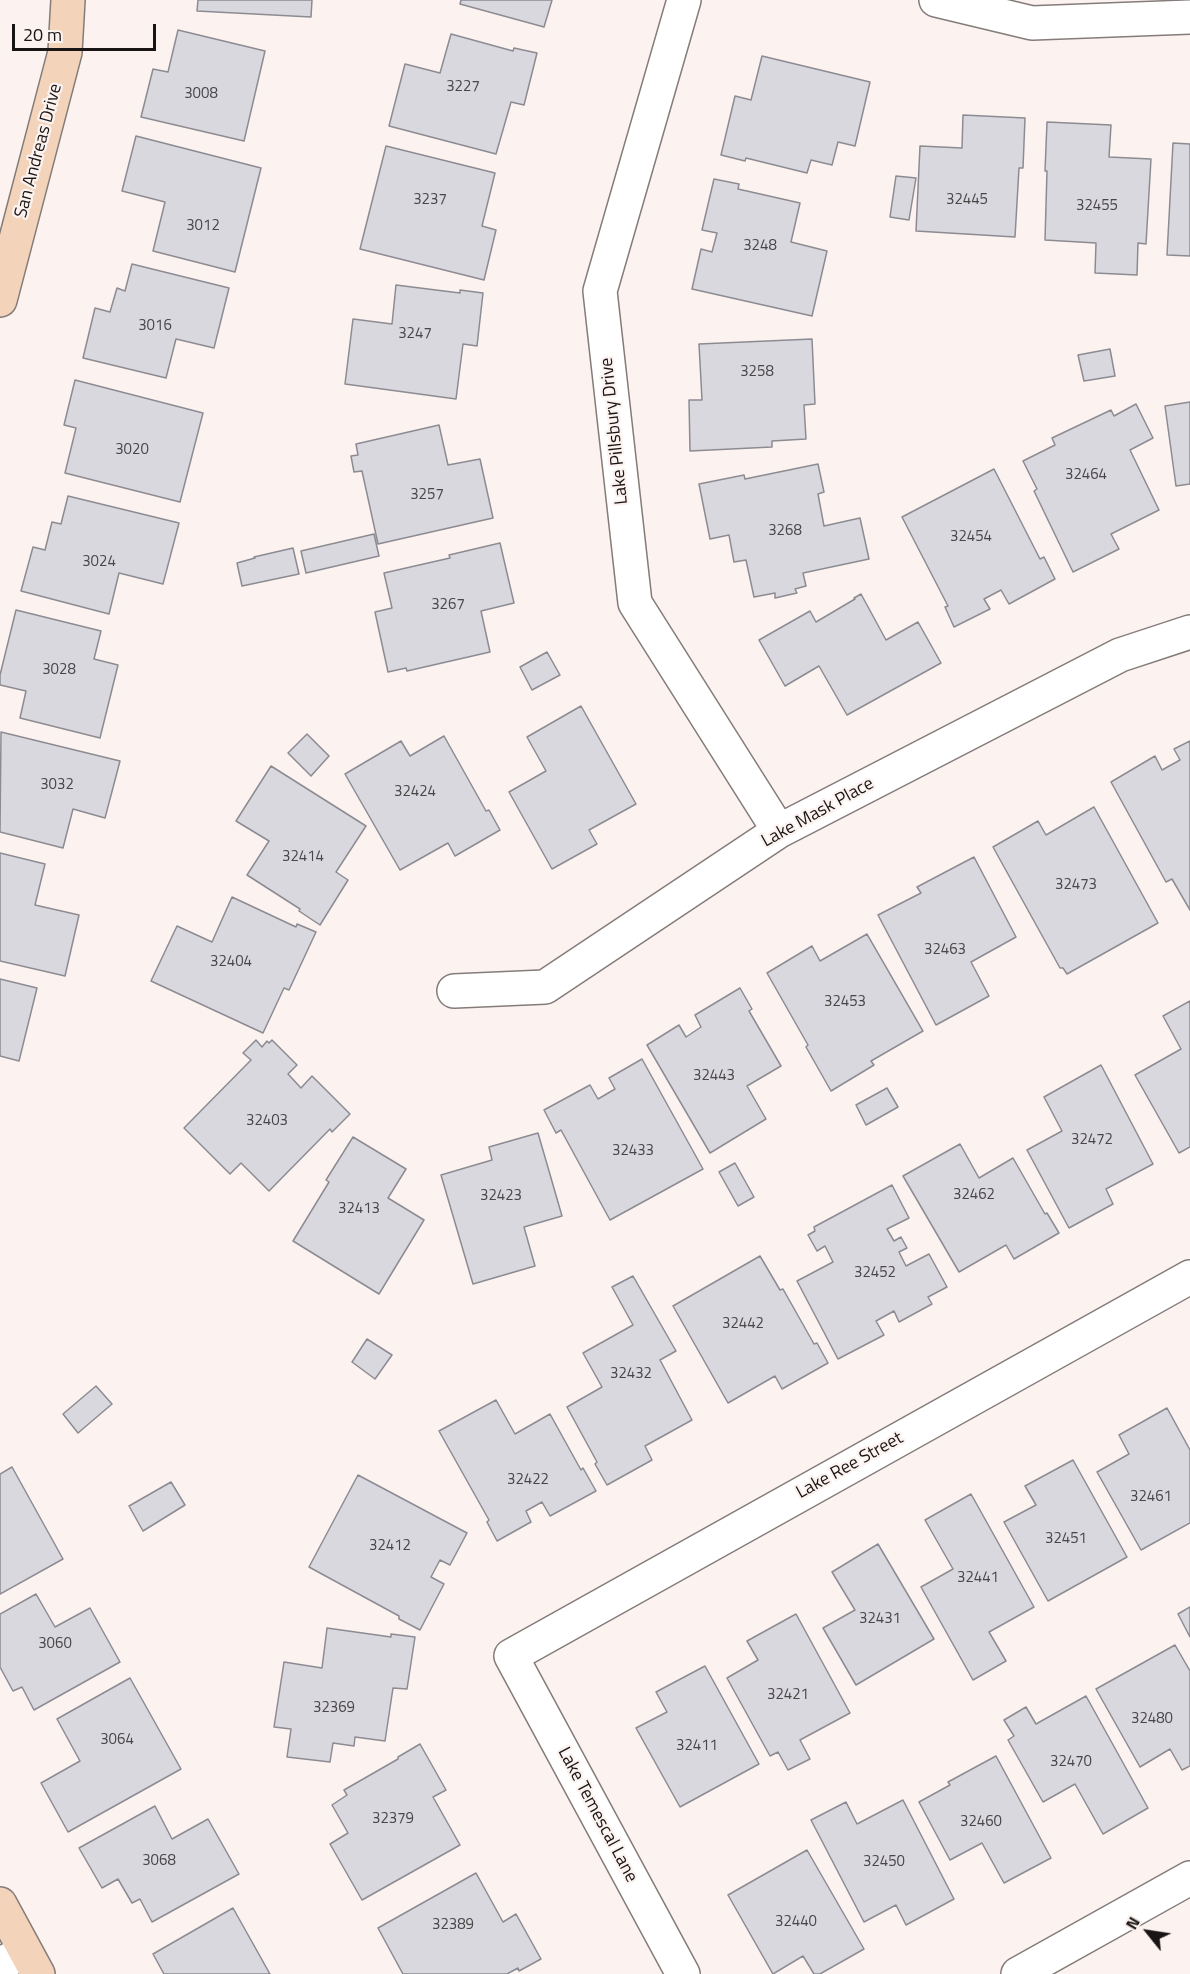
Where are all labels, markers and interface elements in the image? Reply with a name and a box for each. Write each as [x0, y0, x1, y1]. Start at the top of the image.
scale bar [15, 12, 159, 50]
text: 20 m [23, 21, 62, 48]
house number: 3227 [446, 78, 480, 96]
street label: San Andreas Drive [11, 81, 67, 221]
house number: 3008 [184, 85, 218, 103]
house number: 3237 [413, 191, 447, 209]
house number: 32445 [946, 191, 988, 209]
house number: 32455 [1076, 197, 1118, 215]
house number: 3012 [186, 217, 220, 235]
house number: 3248 [743, 237, 777, 255]
house number: 3016 [138, 317, 172, 335]
house number: 3247 [398, 325, 432, 343]
street label: Lake Pillsbury Drive [597, 356, 633, 506]
house number: 3258 [740, 363, 774, 381]
house number: 3020 [115, 441, 149, 459]
house number: 32464 [1065, 466, 1107, 484]
house number: 3257 [410, 486, 444, 504]
house number: 3268 [768, 522, 802, 540]
house number: 32454 [950, 528, 992, 546]
house number: 3024 [82, 553, 116, 571]
house number: 3267 [431, 596, 465, 614]
house number: 3028 [42, 661, 76, 679]
street label: Lake Mask Place [758, 773, 878, 853]
house number: 3032 [40, 776, 74, 794]
house number: 32424 [394, 783, 436, 801]
house number: 32414 [282, 848, 324, 866]
house number: 32473 [1055, 876, 1097, 894]
house number: 32463 [924, 941, 966, 959]
house number: 32404 [210, 953, 252, 971]
house number: 32453 [824, 993, 866, 1011]
house number: 32443 [693, 1067, 735, 1085]
house number: 32403 [246, 1112, 288, 1130]
house number: 32472 [1071, 1131, 1113, 1149]
house number: 32433 [612, 1142, 654, 1160]
house number: 32462 [953, 1186, 995, 1204]
house number: 32423 [480, 1187, 522, 1205]
house number: 32413 [338, 1200, 380, 1218]
house number: 32452 [854, 1264, 896, 1282]
house number: 32442 [722, 1315, 764, 1333]
house number: 32432 [610, 1365, 652, 1383]
street label: Lake Ree Street [793, 1428, 907, 1504]
house number: 32422 [507, 1471, 549, 1489]
house number: 32461 [1130, 1488, 1172, 1506]
house number: 32451 [1045, 1530, 1087, 1548]
house number: 32412 [369, 1537, 411, 1555]
house number: 32441 [957, 1569, 999, 1587]
house number: 32431 [859, 1610, 901, 1628]
house number: 3060 [38, 1635, 72, 1653]
house number: 32421 [767, 1686, 809, 1704]
house number: 32369 [313, 1699, 355, 1717]
house number: 32480 [1131, 1710, 1173, 1728]
house number: 3064 [100, 1731, 134, 1749]
house number: 32411 [676, 1737, 718, 1755]
street label: Lake Temescal Lane [552, 1744, 642, 1886]
house number: 32470 [1050, 1753, 1092, 1771]
house number: 32379 [372, 1810, 414, 1828]
house number: 32460 [960, 1813, 1002, 1831]
house number: 3068 [142, 1852, 176, 1870]
house number: 32450 [863, 1853, 905, 1871]
north arrow [1118, 1902, 1178, 1962]
text: N [1119, 1912, 1146, 1934]
house number: 32440 [775, 1913, 817, 1931]
house number: 32389 [432, 1916, 474, 1934]

